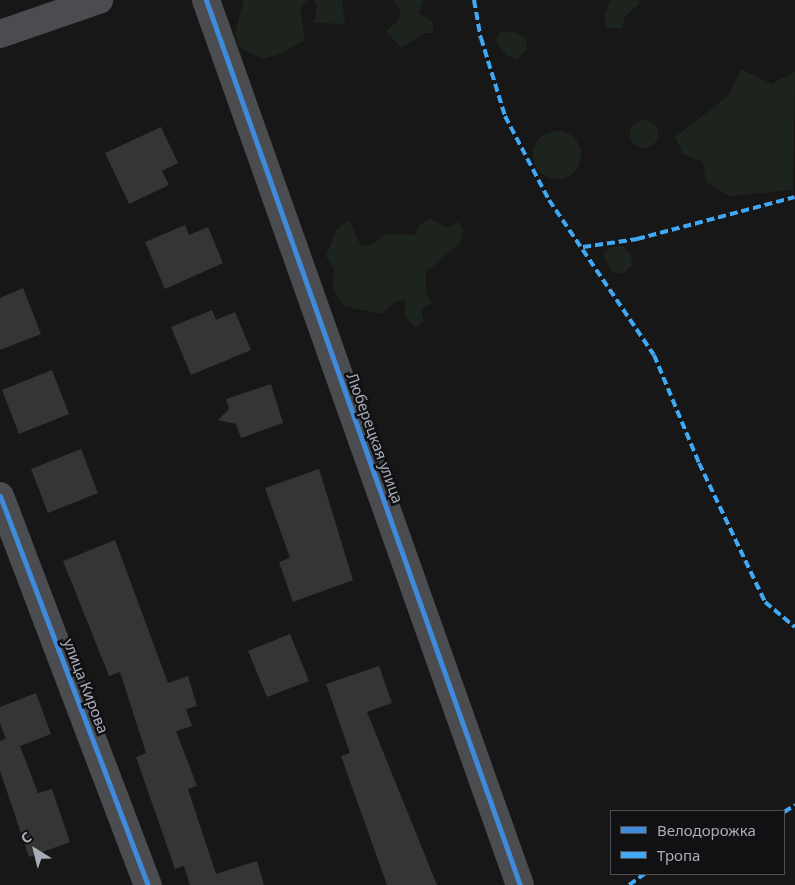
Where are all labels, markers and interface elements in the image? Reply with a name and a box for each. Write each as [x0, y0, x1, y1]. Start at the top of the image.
street label: Люберецкая улица [343, 370, 407, 506]
street label: улица Кирова [60, 636, 112, 736]
legend [610, 810, 785, 875]
text: Велодорожка [657, 820, 756, 840]
north arrow [10, 825, 60, 875]
text: С [17, 827, 35, 848]
text: Тропа [657, 845, 700, 865]

